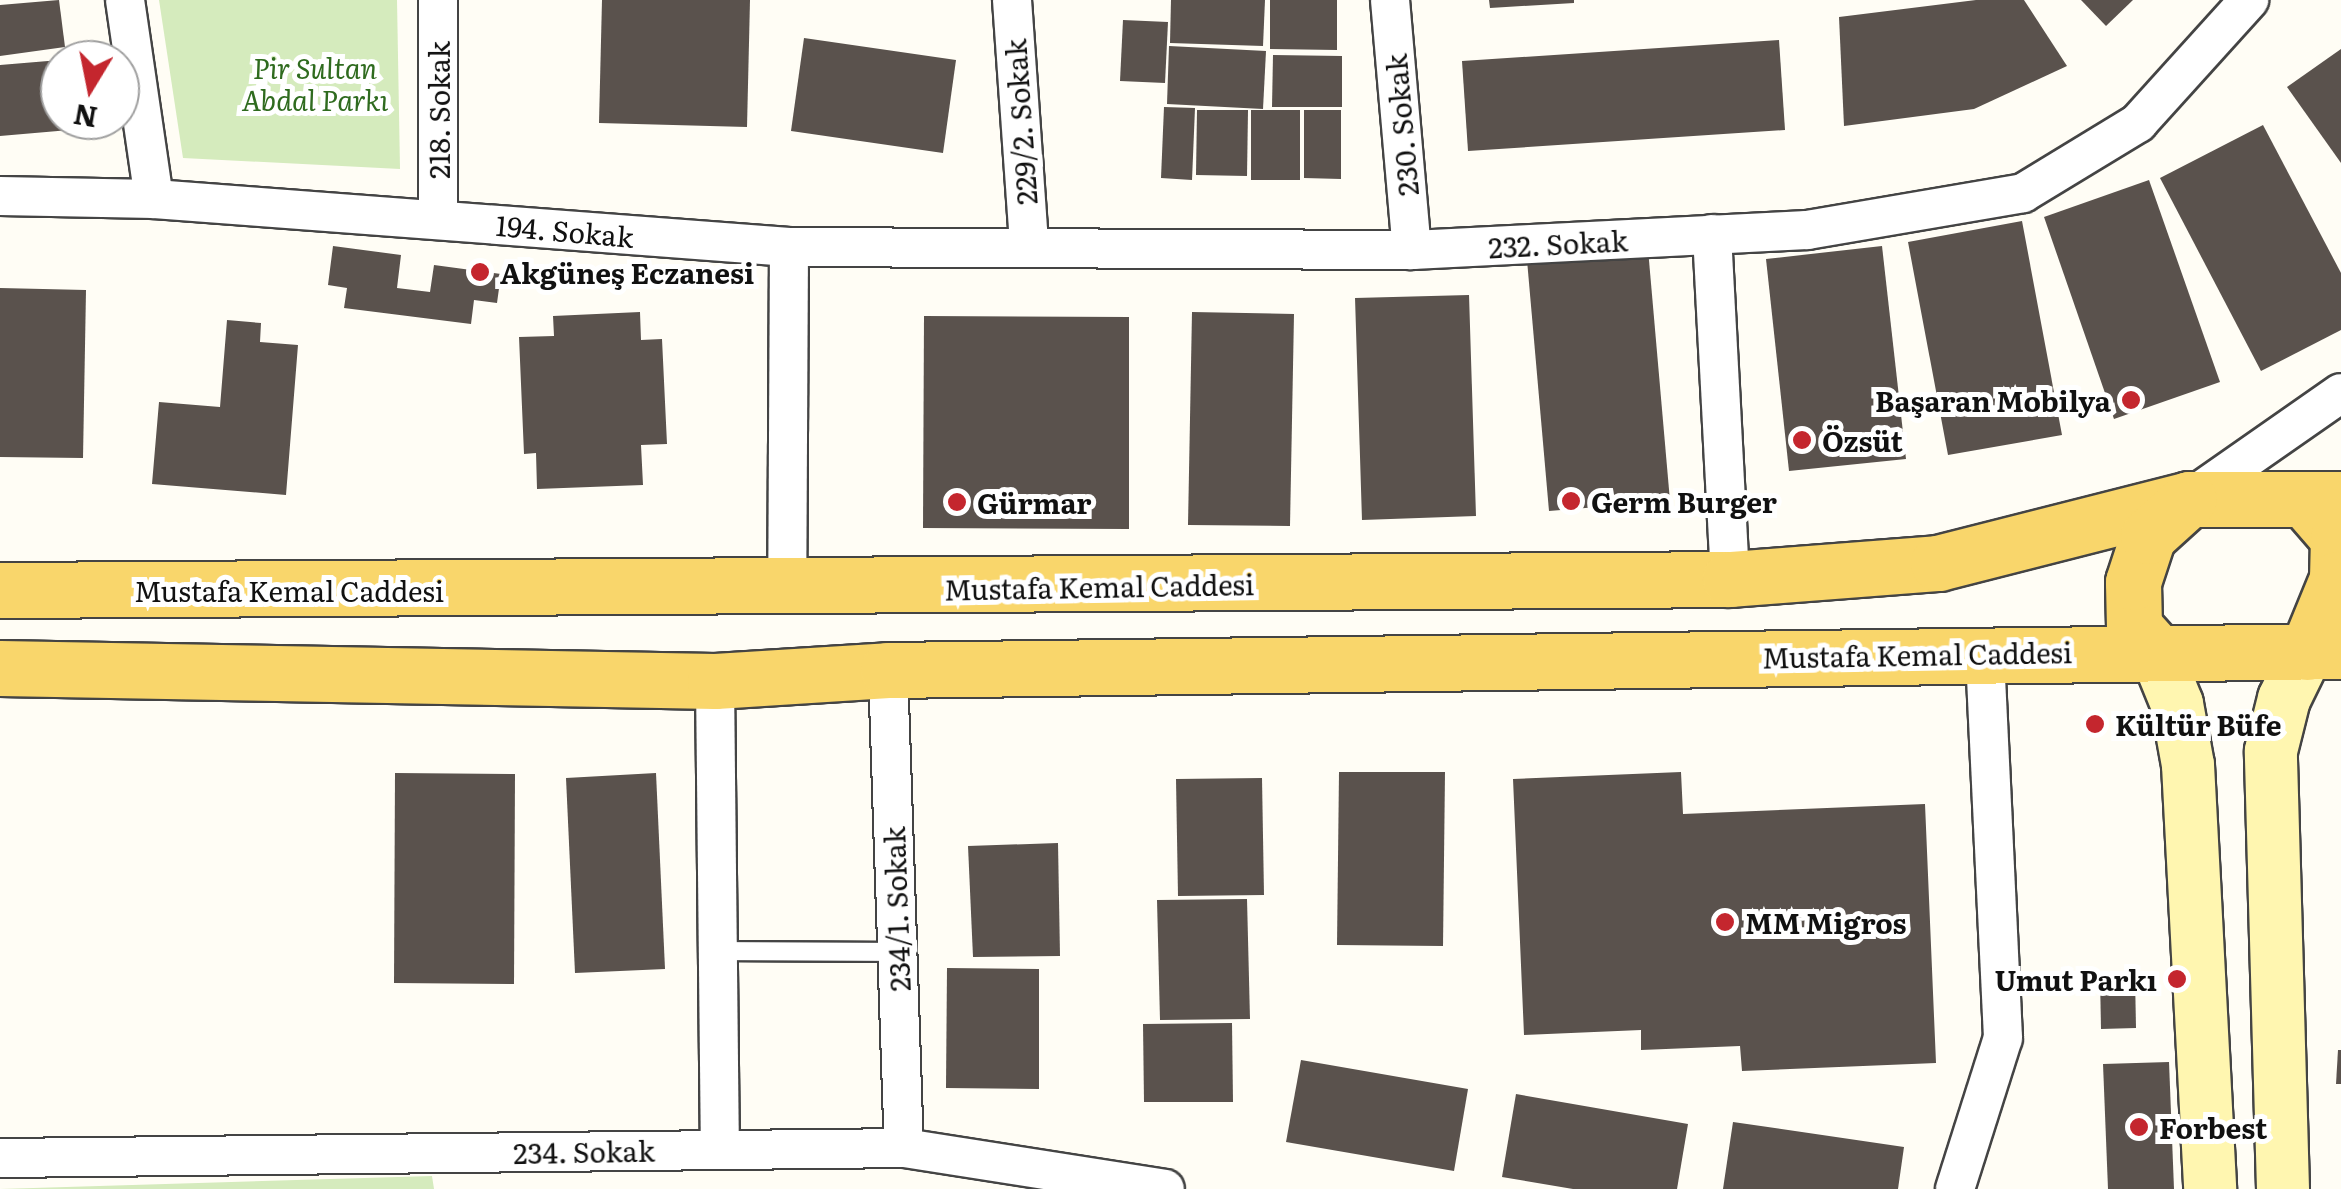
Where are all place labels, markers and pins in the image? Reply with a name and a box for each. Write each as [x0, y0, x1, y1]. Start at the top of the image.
place label: Akgüneş Eczanesi [500, 255, 754, 289]
marker: Akgüneş Eczanesi [469, 261, 491, 283]
place label: Başaran Mobilya [1875, 383, 2111, 417]
marker: Başaran Mobilya [2120, 389, 2142, 411]
place label: Özsüt [1822, 423, 1903, 457]
marker: Özsüt [1791, 429, 1813, 451]
place label: Germ Burger [1591, 484, 1777, 518]
place label: Gürmar [977, 485, 1091, 519]
marker: Germ Burger [1560, 490, 1582, 512]
marker: Gürmar [946, 491, 968, 513]
place label: Kültür Büfe [2115, 707, 2282, 741]
marker: Kültür Büfe [2084, 713, 2106, 735]
place label: MM Migros [1745, 905, 1907, 939]
marker: MM Migros [1714, 911, 1736, 933]
place label: Umut Parkı [1995, 962, 2157, 996]
marker: Umut Parkı [2166, 968, 2188, 990]
place label: Forbest [2159, 1110, 2267, 1144]
marker: Forbest [2128, 1116, 2150, 1138]

